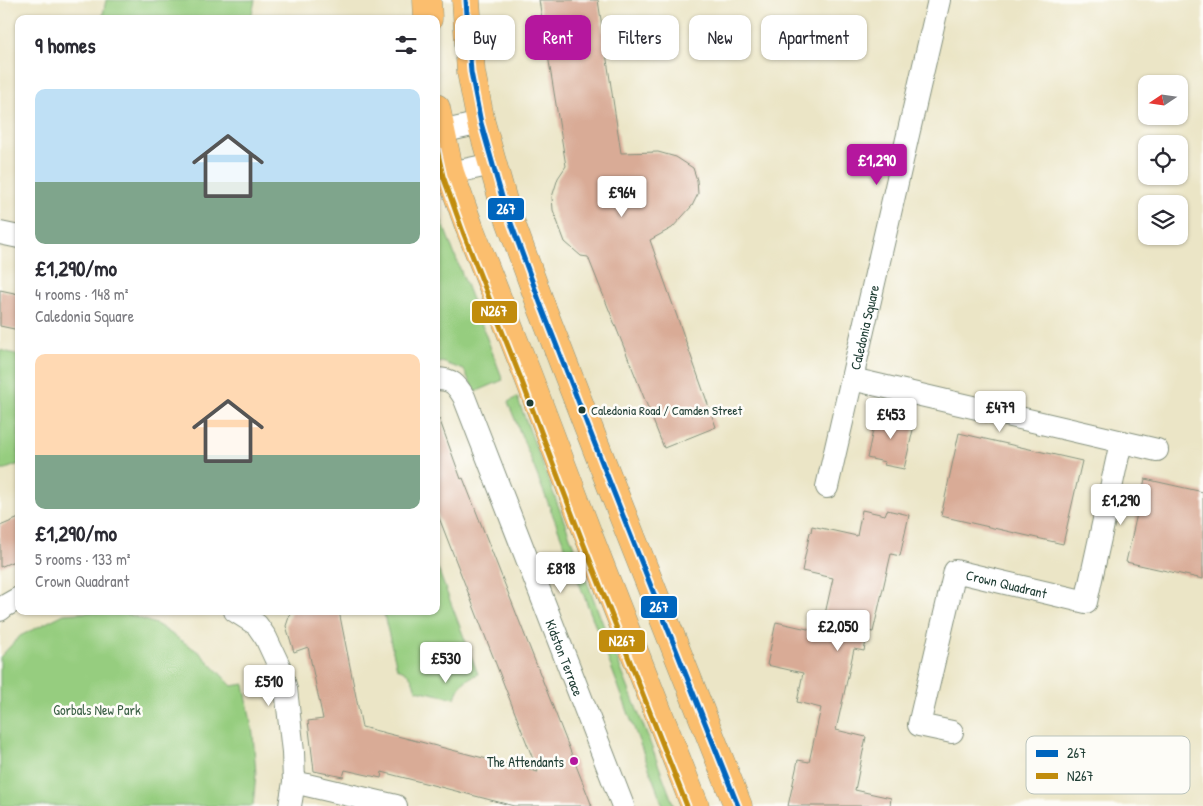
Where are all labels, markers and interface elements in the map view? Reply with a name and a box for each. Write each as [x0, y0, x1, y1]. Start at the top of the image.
chip: Buy [455, 15, 515, 60]
chip: Rent [525, 15, 591, 60]
chip: Filters [601, 15, 679, 60]
chip: New [689, 15, 751, 60]
chip: Apartment [761, 15, 867, 60]
text: 9 homes [35, 31, 96, 60]
icon: filters [392, 31, 420, 59]
north arrow [1138, 75, 1188, 125]
map controls [1138, 75, 1188, 245]
icon: home [183, 121, 273, 211]
button: locate [1138, 135, 1188, 185]
pin: £1,290 [836, 144, 918, 186]
text: £1,290 [858, 149, 896, 171]
pin: £964 [592, 176, 652, 218]
text: £964 [608, 181, 636, 203]
button: layers [1138, 195, 1188, 245]
line badge: 267 [487, 197, 525, 221]
text: 267 [496, 199, 516, 218]
text: £1,290/mo [35, 254, 117, 283]
street label: Caledonia Square [845, 282, 883, 372]
text: 4 rooms · 148 m² [35, 283, 128, 305]
line badge: N267 [471, 300, 518, 324]
text: N267 [481, 301, 507, 320]
text: Caledonia Square [35, 305, 134, 327]
icon: home [183, 386, 273, 476]
pin: £479 [970, 390, 1030, 433]
text: £479 [986, 396, 1014, 418]
unlabelled marker [525, 398, 535, 408]
pin: £453 [861, 398, 921, 440]
place label: Caledonia Road / Camden Street [591, 401, 743, 419]
text: £453 [877, 403, 905, 425]
marker: Caledonia Road / Camden Street [577, 405, 587, 415]
pin: £1,290 [1080, 484, 1162, 526]
text: £1,290 [1102, 489, 1140, 511]
text: £1,290/mo [35, 519, 117, 548]
text: 5 rooms · 133 m² [35, 548, 131, 570]
pin: £818 [531, 552, 591, 594]
text: £818 [547, 557, 575, 579]
street label: Crown Quadrant [964, 564, 1049, 602]
text: Crown Quadrant [35, 570, 129, 592]
line badge: 267 [640, 595, 678, 619]
text: 267 [649, 597, 669, 616]
pin: £2,050 [797, 610, 879, 652]
text: £2,050 [818, 615, 858, 637]
street label: Kidston Terrace [542, 616, 589, 699]
line badge: N267 [598, 629, 646, 653]
text: N267 [609, 631, 635, 650]
pin: £530 [416, 642, 476, 684]
text: £530 [431, 647, 461, 669]
pin: £510 [239, 664, 299, 707]
text: £510 [255, 670, 283, 692]
park label: Gorbals New Park [53, 700, 141, 719]
legend [1026, 736, 1190, 794]
text: 267 [1067, 743, 1086, 762]
place label: The Attendants [487, 752, 564, 771]
marker: The Attendants [568, 755, 580, 767]
text: N267 [1067, 766, 1094, 785]

